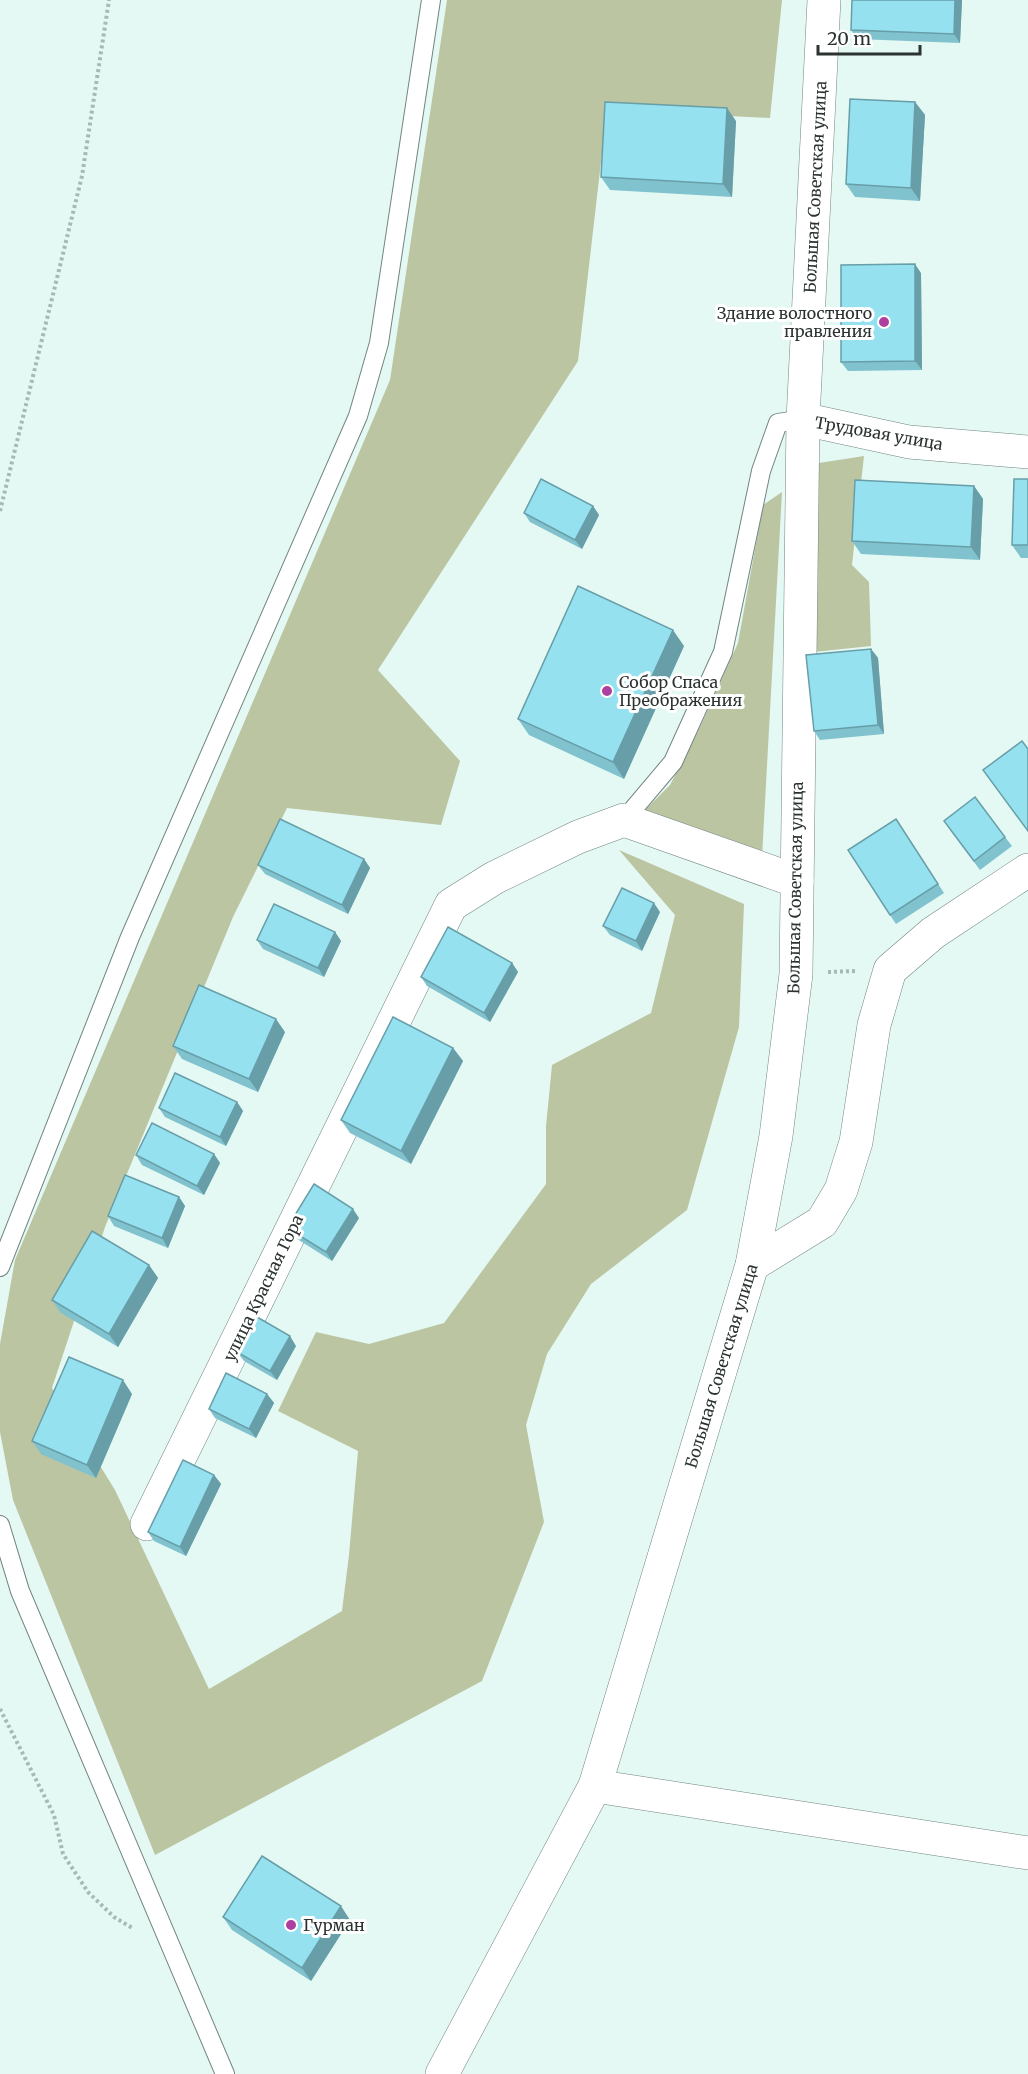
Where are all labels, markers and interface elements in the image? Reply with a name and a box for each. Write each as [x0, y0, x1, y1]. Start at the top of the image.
scale bar [818, 18, 920, 56]
text: 20 m [827, 27, 871, 50]
street label: Большая Советская улица [799, 80, 831, 294]
place label: Здание волостного правления [717, 303, 872, 341]
marker: Здание волостного правления [877, 315, 891, 329]
street label: Трудовая улица [813, 412, 945, 454]
place label: Собор Спаса Преображения [619, 672, 742, 710]
marker: Собор Спаса Преображения [600, 684, 614, 698]
street label: Большая Советская улица [783, 781, 807, 995]
street label: улица Красная Гора [219, 1211, 307, 1365]
street label: Большая Советская улица [680, 1261, 762, 1471]
place label: Гурман [303, 1915, 365, 1935]
marker: Гурман [284, 1918, 298, 1932]

